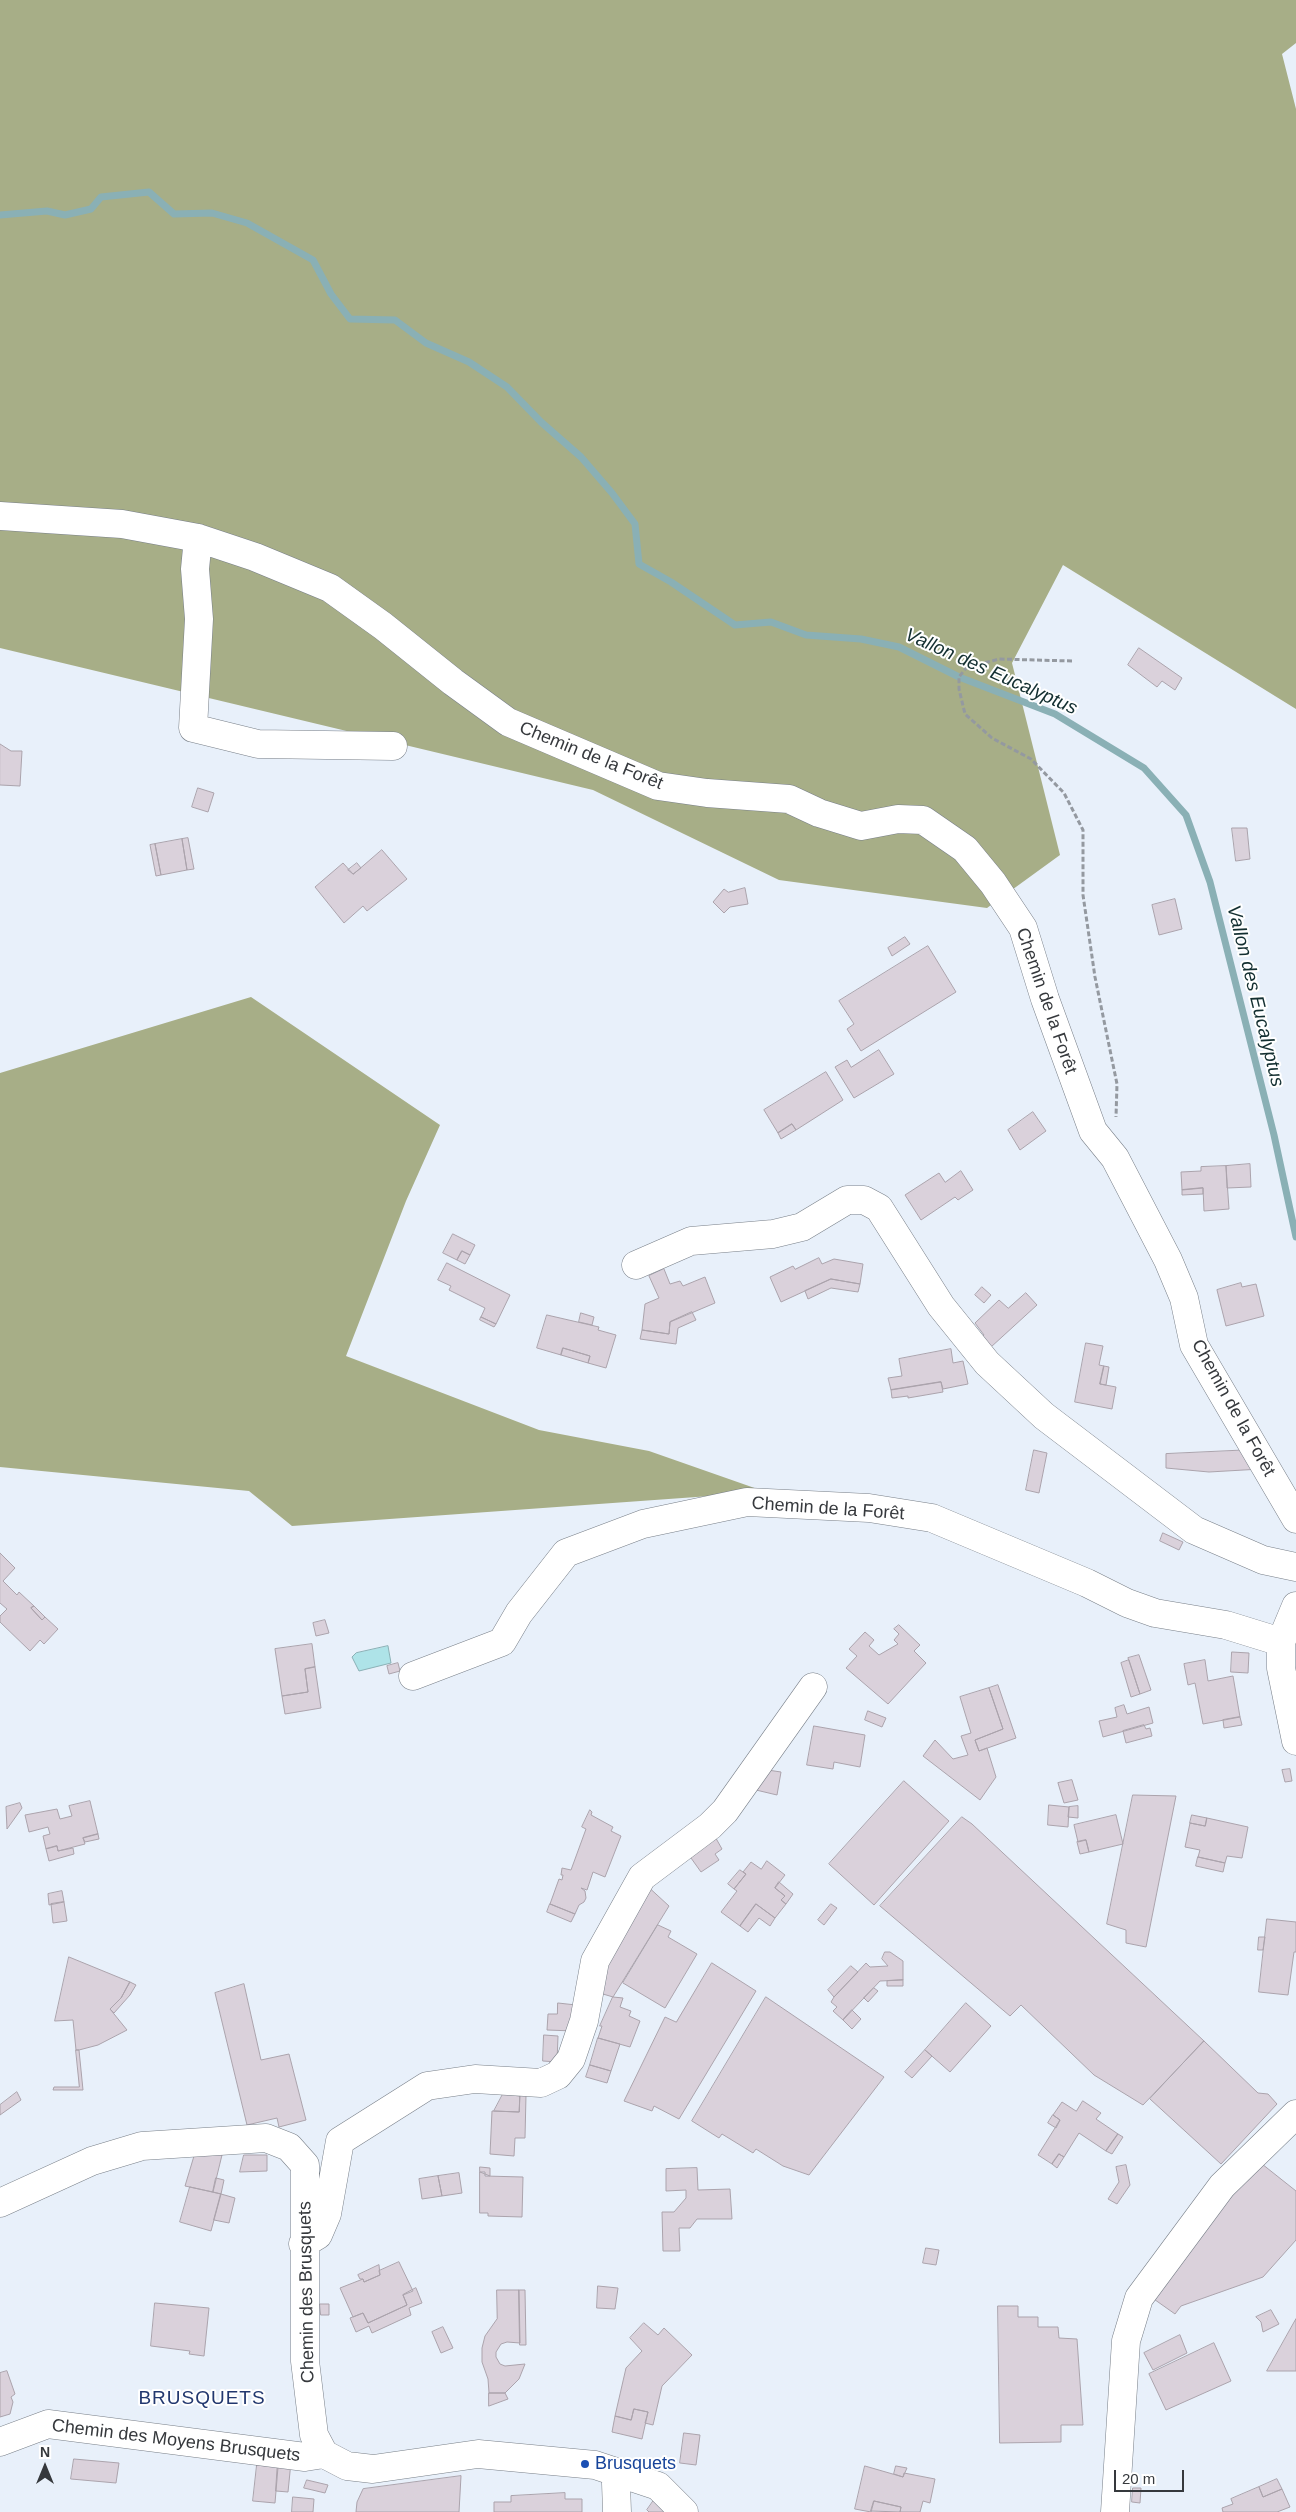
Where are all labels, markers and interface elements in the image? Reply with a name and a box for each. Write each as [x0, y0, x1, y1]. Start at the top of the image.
water label: Vallon des Eucalyptus [901, 624, 1081, 720]
street label: Chemin de la Forêt [516, 717, 666, 795]
water label: Vallon des Eucalyptus [1221, 903, 1289, 1089]
street label: Chemin de la Forêt [1011, 925, 1081, 1077]
street label: Chemin de la Forêt [1186, 1336, 1280, 1480]
street label: Chemin de la Forêt [751, 1493, 905, 1525]
street label: Chemin des Brusquets [295, 2201, 319, 2383]
district label: BRUSQUETS [137, 2388, 267, 2410]
street label: Chemin des Moyens Brusquets [51, 2415, 301, 2467]
north arrow [20, 2442, 70, 2492]
text: N [40, 2444, 50, 2460]
place label: Brusquets [595, 2453, 676, 2475]
marker: Brusquets [579, 2458, 591, 2470]
scale bar [1116, 2460, 1186, 2492]
text: 20 m [1122, 2470, 1155, 2487]

